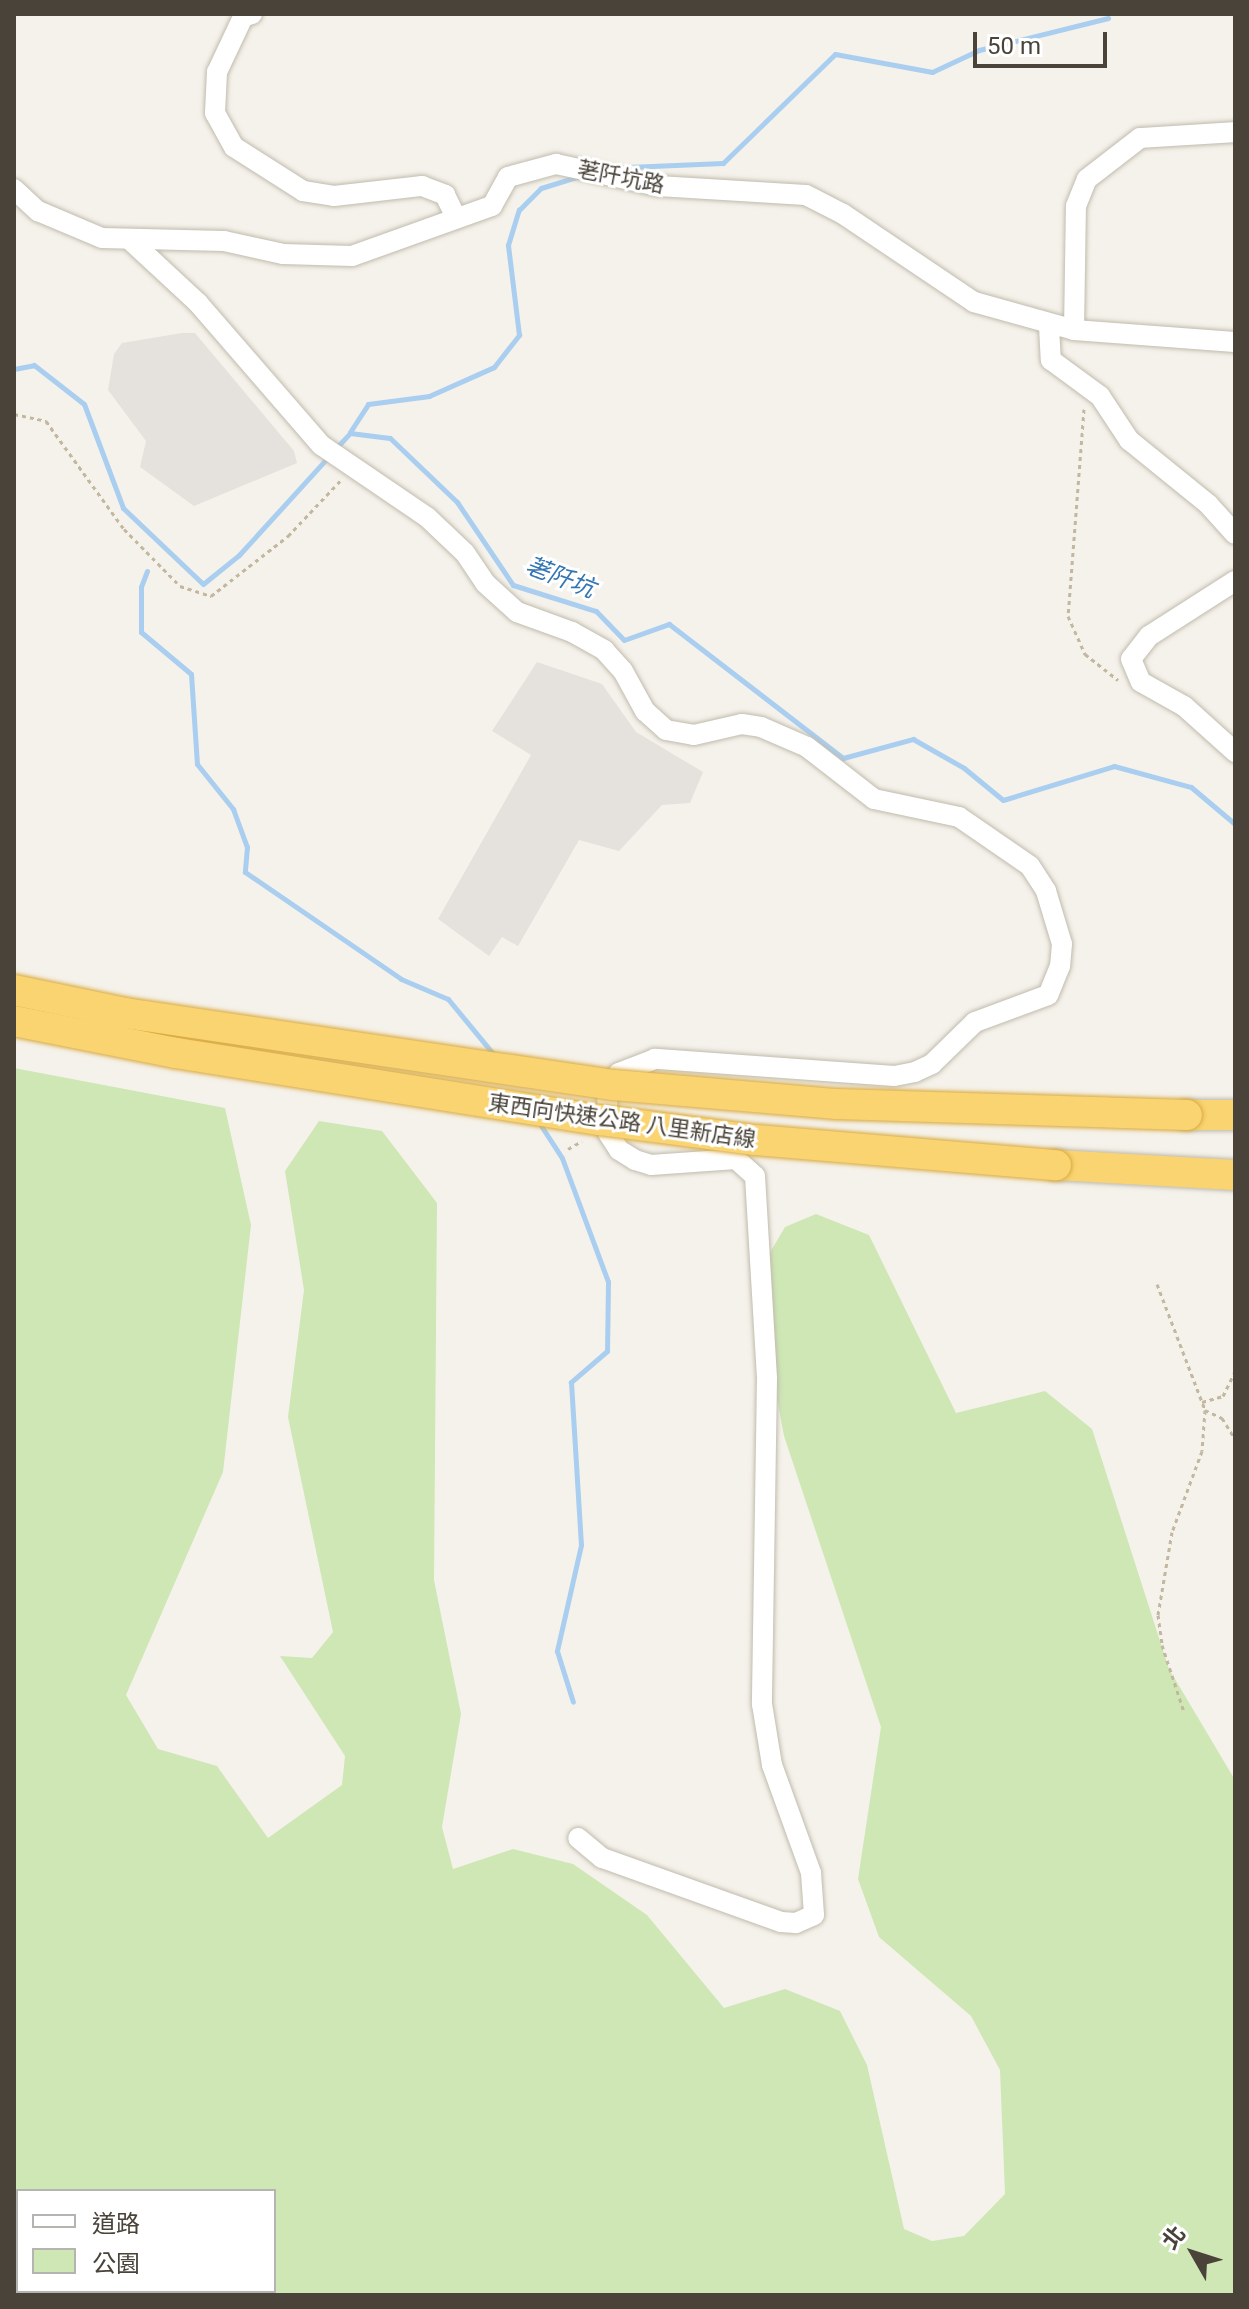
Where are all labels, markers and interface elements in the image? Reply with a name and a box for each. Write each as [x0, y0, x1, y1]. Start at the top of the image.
scale bar [977, 16, 1111, 66]
text: 50 m [987, 32, 1041, 60]
street label: 荖阡坑路 [575, 156, 667, 198]
water label: 荖阡坑 [521, 552, 599, 604]
street label: 東西向快速公路 八里新店線 [487, 1089, 757, 1153]
legend [16, 2189, 276, 2293]
text: 道路 [92, 2210, 140, 2238]
north arrow [1153, 2213, 1233, 2293]
text: 北 [1157, 2221, 1191, 2254]
text: 公園 [92, 2250, 140, 2278]

